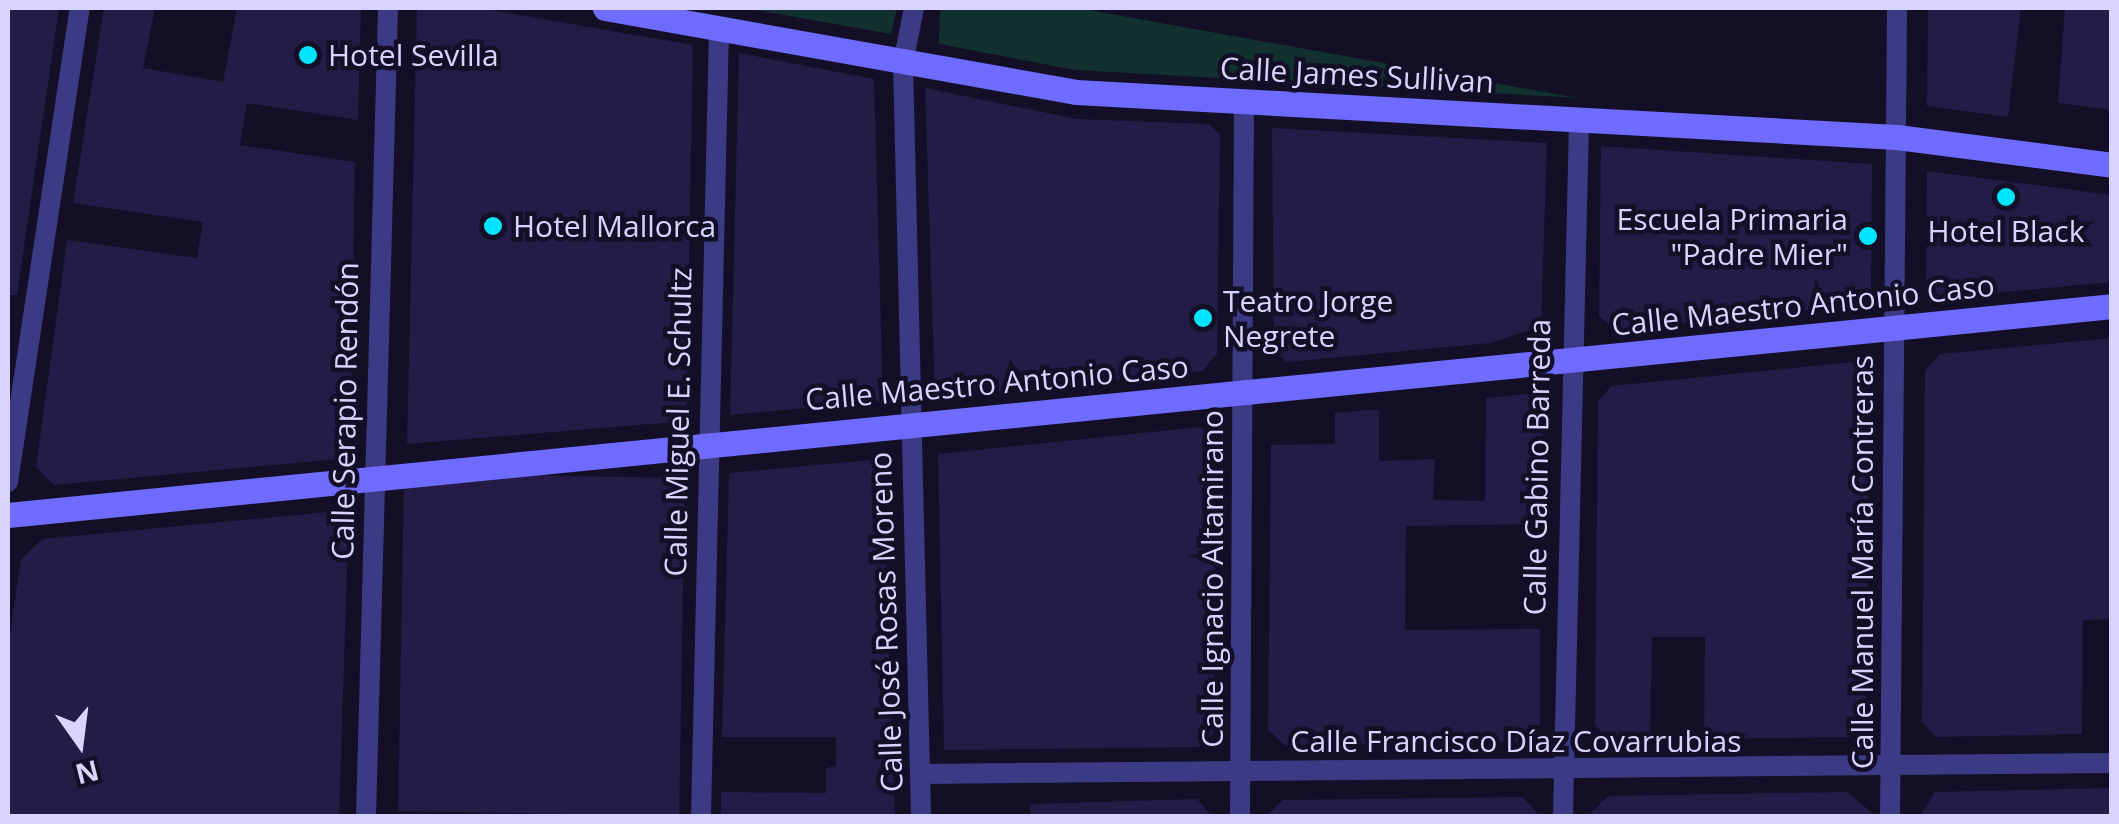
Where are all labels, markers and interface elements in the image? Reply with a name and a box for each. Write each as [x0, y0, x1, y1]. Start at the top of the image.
place label: Hotel Sevilla [328, 37, 499, 73]
marker: Hotel Sevilla [297, 44, 319, 66]
street label: Calle James Sullivan [1219, 50, 1495, 100]
marker: Hotel Black [1995, 186, 2017, 208]
place label: Escuela Primaria "Padre Mier" [1617, 201, 1848, 272]
place label: Hotel Mallorca [513, 208, 716, 244]
place label: Hotel Black [1928, 213, 2084, 249]
marker: Hotel Mallorca [482, 215, 504, 237]
marker: Escuela Primaria "Padre Mier" [1857, 225, 1879, 247]
street label: Calle Serapio Rendón [324, 262, 366, 560]
street label: Calle Miguel E. Schultz [657, 267, 699, 577]
street label: Calle Maestro Antonio Caso [1610, 267, 1996, 343]
place label: Teatro Jorge Negrete [1223, 283, 1393, 354]
marker: Teatro Jorge Negrete [1192, 307, 1214, 329]
street label: Calle Gabino Barreda [1516, 318, 1558, 616]
street label: Calle Maestro Antonio Caso [804, 348, 1190, 418]
street label: Calle Manuel María Contreras [1844, 355, 1880, 769]
street label: Calle Ignacio Altamirano [1194, 410, 1230, 748]
street label: Calle José Rosas Moreno [862, 451, 910, 793]
north arrow [30, 694, 130, 794]
street label: Calle Francisco Díaz Covarrubias [1291, 723, 1741, 759]
text: N [72, 752, 103, 794]

